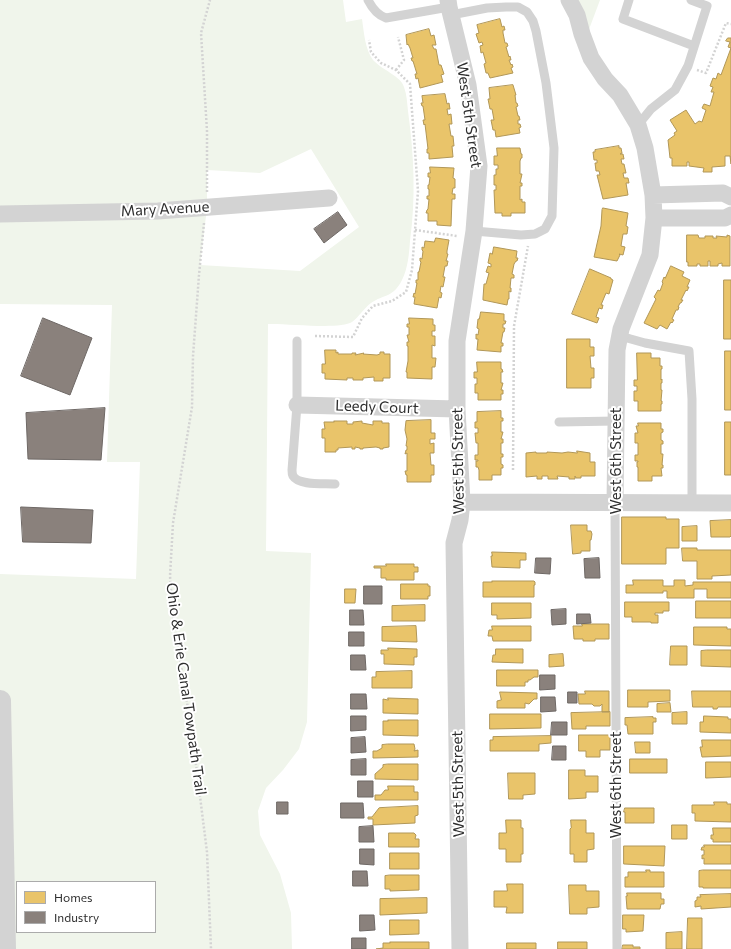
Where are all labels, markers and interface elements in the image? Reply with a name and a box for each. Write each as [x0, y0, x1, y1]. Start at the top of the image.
street label: West 5th Street [453, 61, 485, 169]
street label: Mary Avenue [120, 198, 210, 220]
street label: Leedy Court [335, 397, 419, 417]
street label: West 6th Street [607, 407, 625, 515]
street label: West 5th Street [448, 408, 468, 514]
street label: Ohio & Erie Canal Towpath Trail [162, 582, 210, 796]
street label: West 5th Street [448, 731, 468, 837]
street label: West 6th Street [607, 731, 625, 839]
legend [16, 881, 156, 933]
text: Homes [54, 890, 92, 904]
text: Industry [54, 910, 99, 924]

